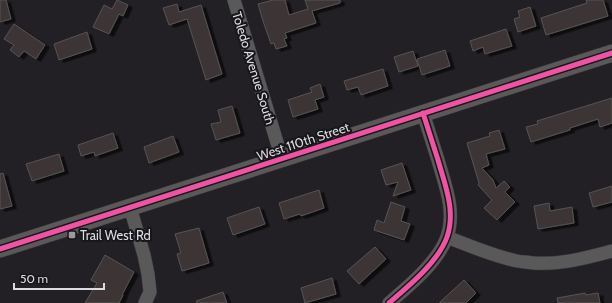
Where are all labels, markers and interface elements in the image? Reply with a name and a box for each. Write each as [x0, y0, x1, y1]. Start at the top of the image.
street label: Toledo Avenue South [229, 10, 279, 126]
street label: West 110th Street [255, 118, 352, 164]
place label: Trail West Rd [80, 227, 151, 243]
marker: Trail West Rd [67, 230, 77, 240]
scale bar [14, 265, 104, 291]
text: 50 m [20, 271, 48, 286]

